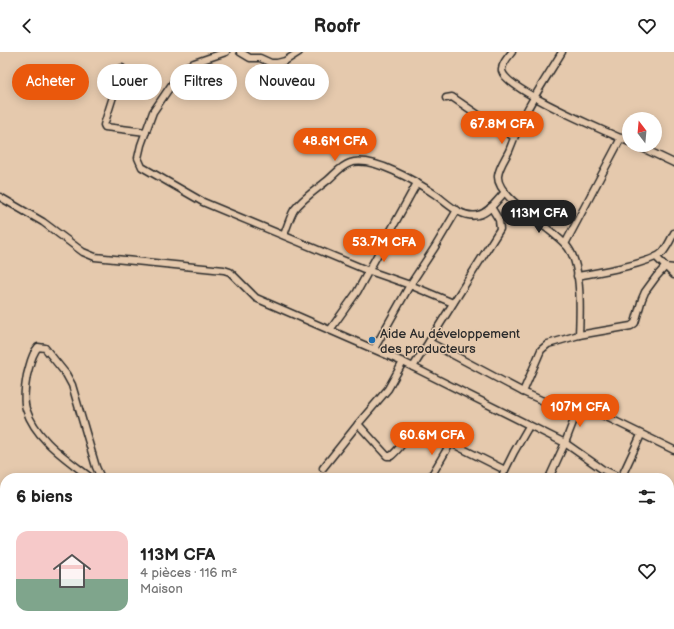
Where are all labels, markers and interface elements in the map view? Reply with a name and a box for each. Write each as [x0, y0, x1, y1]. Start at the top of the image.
icon: back [16, 15, 38, 37]
icon: heart [636, 15, 658, 37]
text: Roofr [314, 16, 360, 37]
chip: Acheter [12, 64, 89, 100]
chip: Louer [97, 64, 162, 100]
chip: Filtres [170, 64, 237, 100]
chip: Nouveau [245, 64, 329, 100]
pin: 67.8M CFA [456, 111, 548, 145]
north arrow [622, 112, 662, 152]
map controls [622, 112, 662, 152]
text: 67.8M CFA [470, 116, 534, 132]
pin: 48.6M CFA [289, 128, 381, 162]
text: 48.6M CFA [302, 133, 368, 149]
pin: 113M CFA [498, 200, 580, 234]
text: 113M CFA [510, 205, 568, 221]
pin: 53.7M CFA [338, 229, 430, 263]
text: 53.7M CFA [352, 234, 416, 250]
place label: Aide Au développement des producteurs [380, 326, 520, 357]
marker: Aide Au développement des producteurs [367, 335, 377, 345]
pin: 107M CFA [539, 394, 621, 428]
text: 107M CFA [550, 399, 610, 415]
pin: 60.6M CFA [386, 422, 478, 456]
text: 60.6M CFA [399, 427, 465, 443]
icon: filters [636, 486, 658, 508]
text: 6 biens [16, 487, 73, 507]
text: 113M CFA [140, 545, 215, 565]
icon: home [48, 547, 96, 595]
icon: heart [636, 560, 658, 582]
text: 4 pièces · 116 m² [140, 565, 237, 581]
text: Maison [140, 581, 183, 597]

